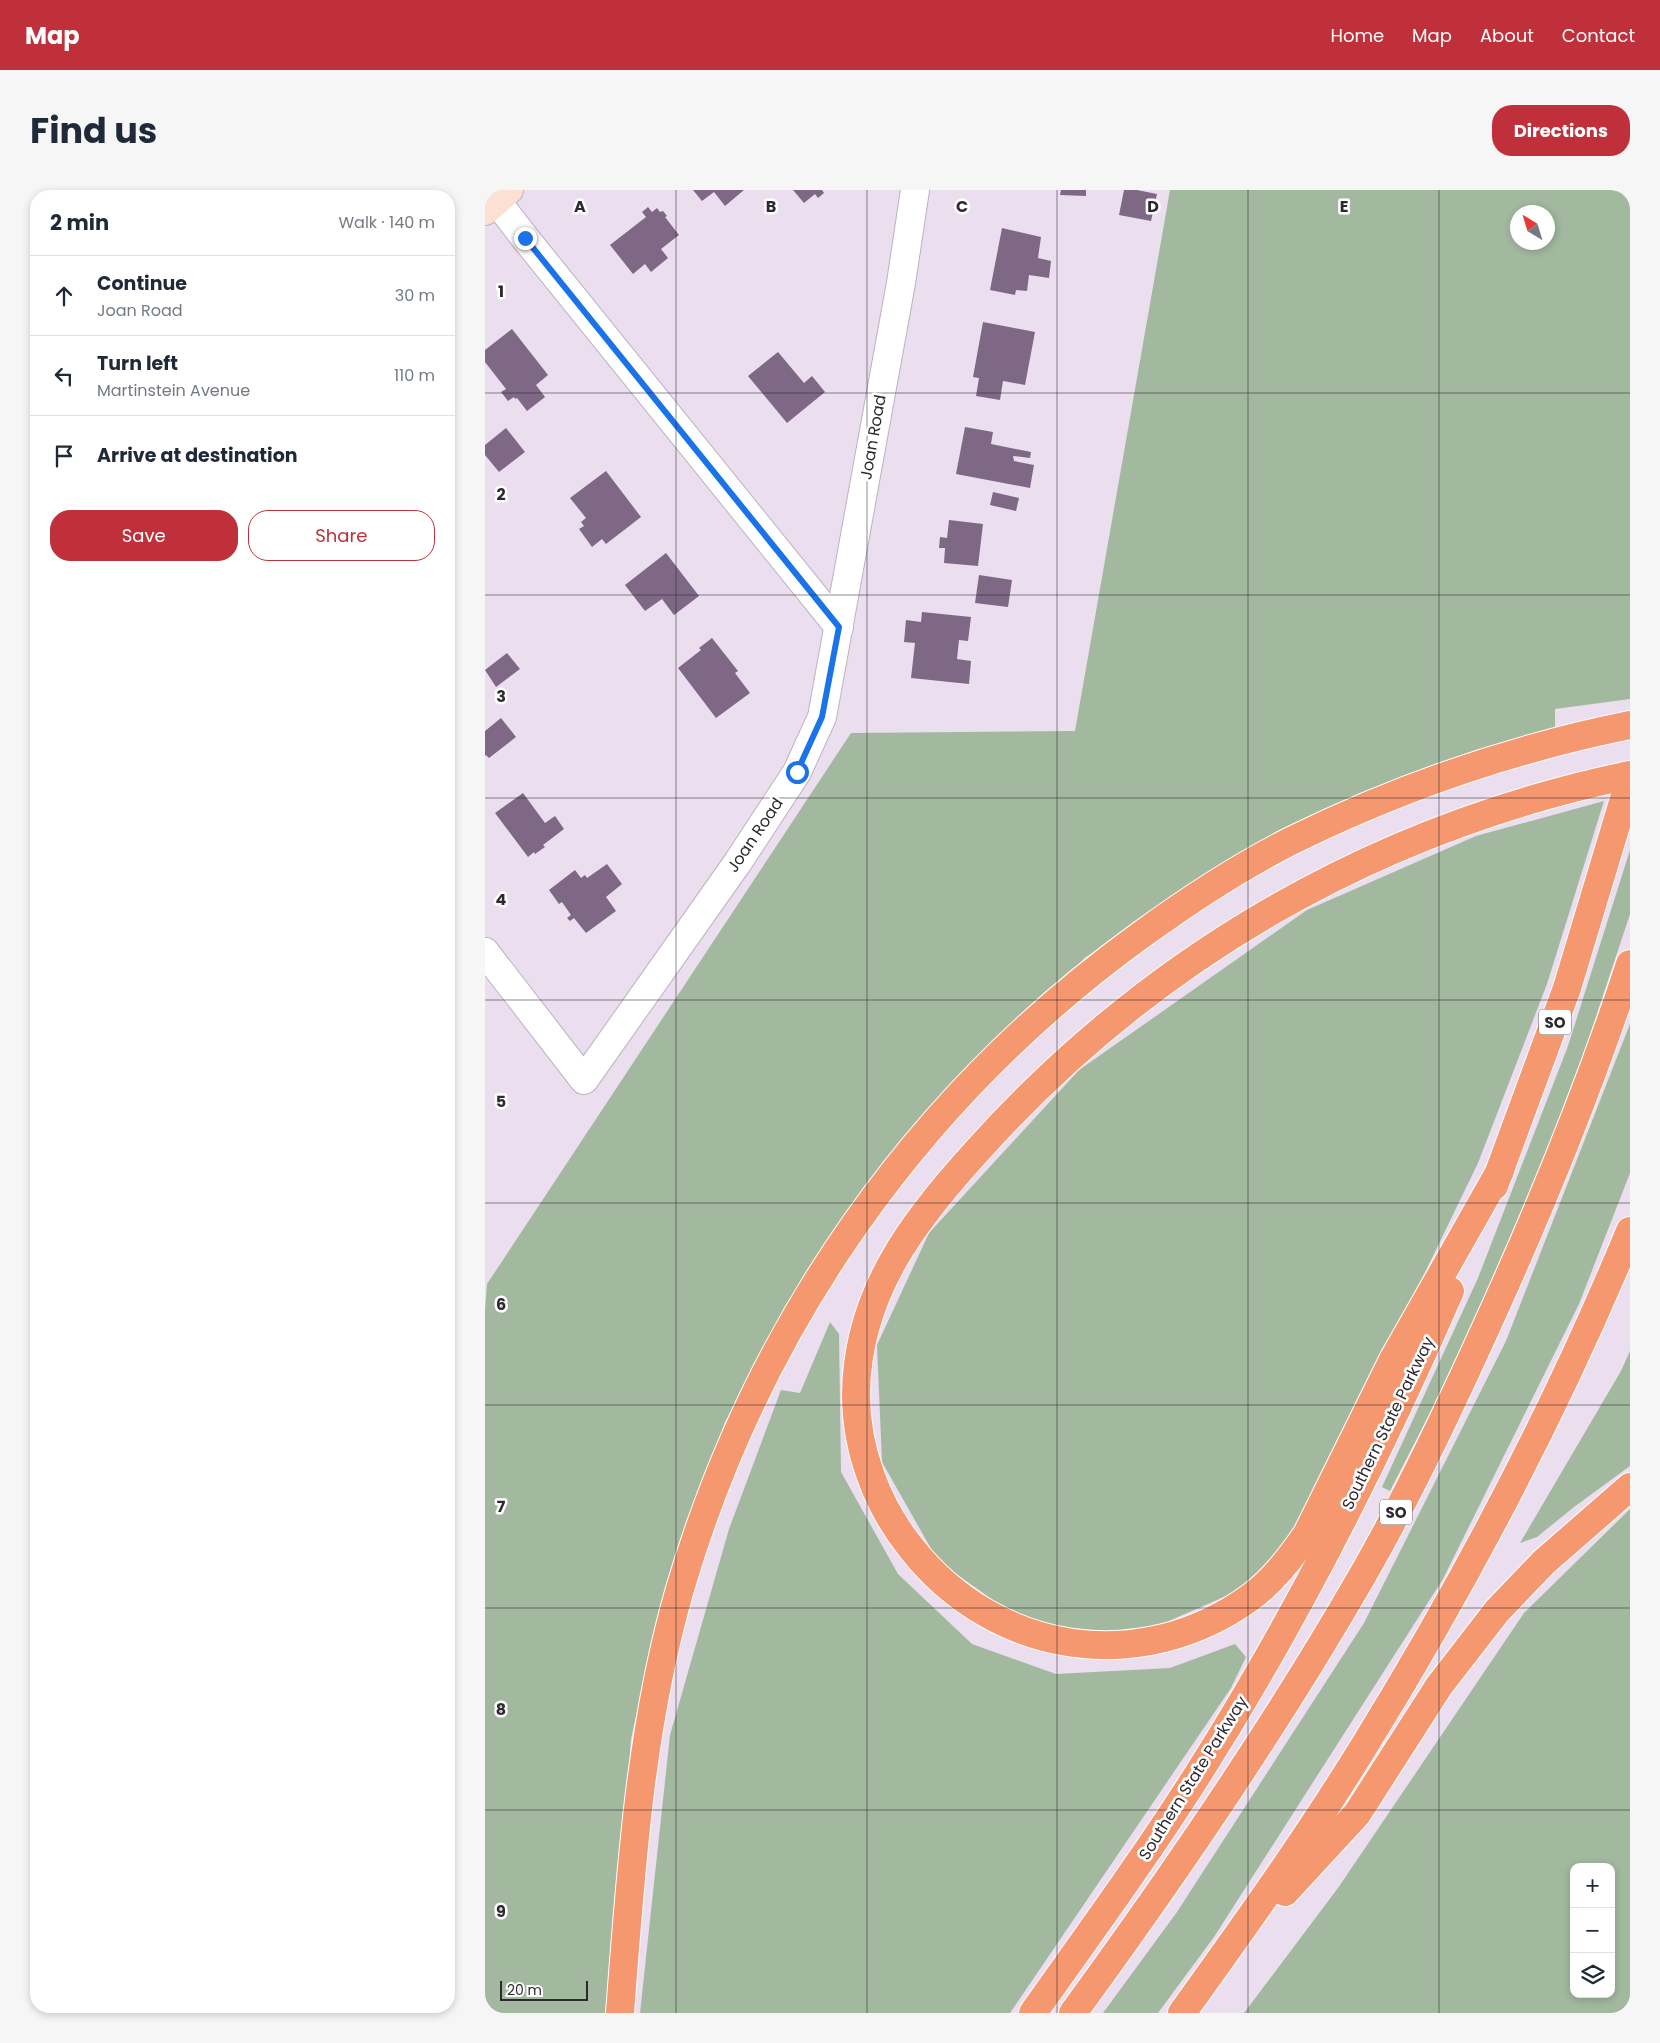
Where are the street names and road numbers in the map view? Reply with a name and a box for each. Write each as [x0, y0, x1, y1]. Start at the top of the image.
street label: Joan Road [854, 393, 892, 481]
street label: Joan Road [722, 793, 788, 877]
road number: SO [1539, 1010, 1571, 1034]
street label: Southern State Parkway [1336, 1333, 1440, 1513]
road number: SO [1380, 1500, 1412, 1524]
street label: Southern State Parkway [1133, 1692, 1253, 1864]

